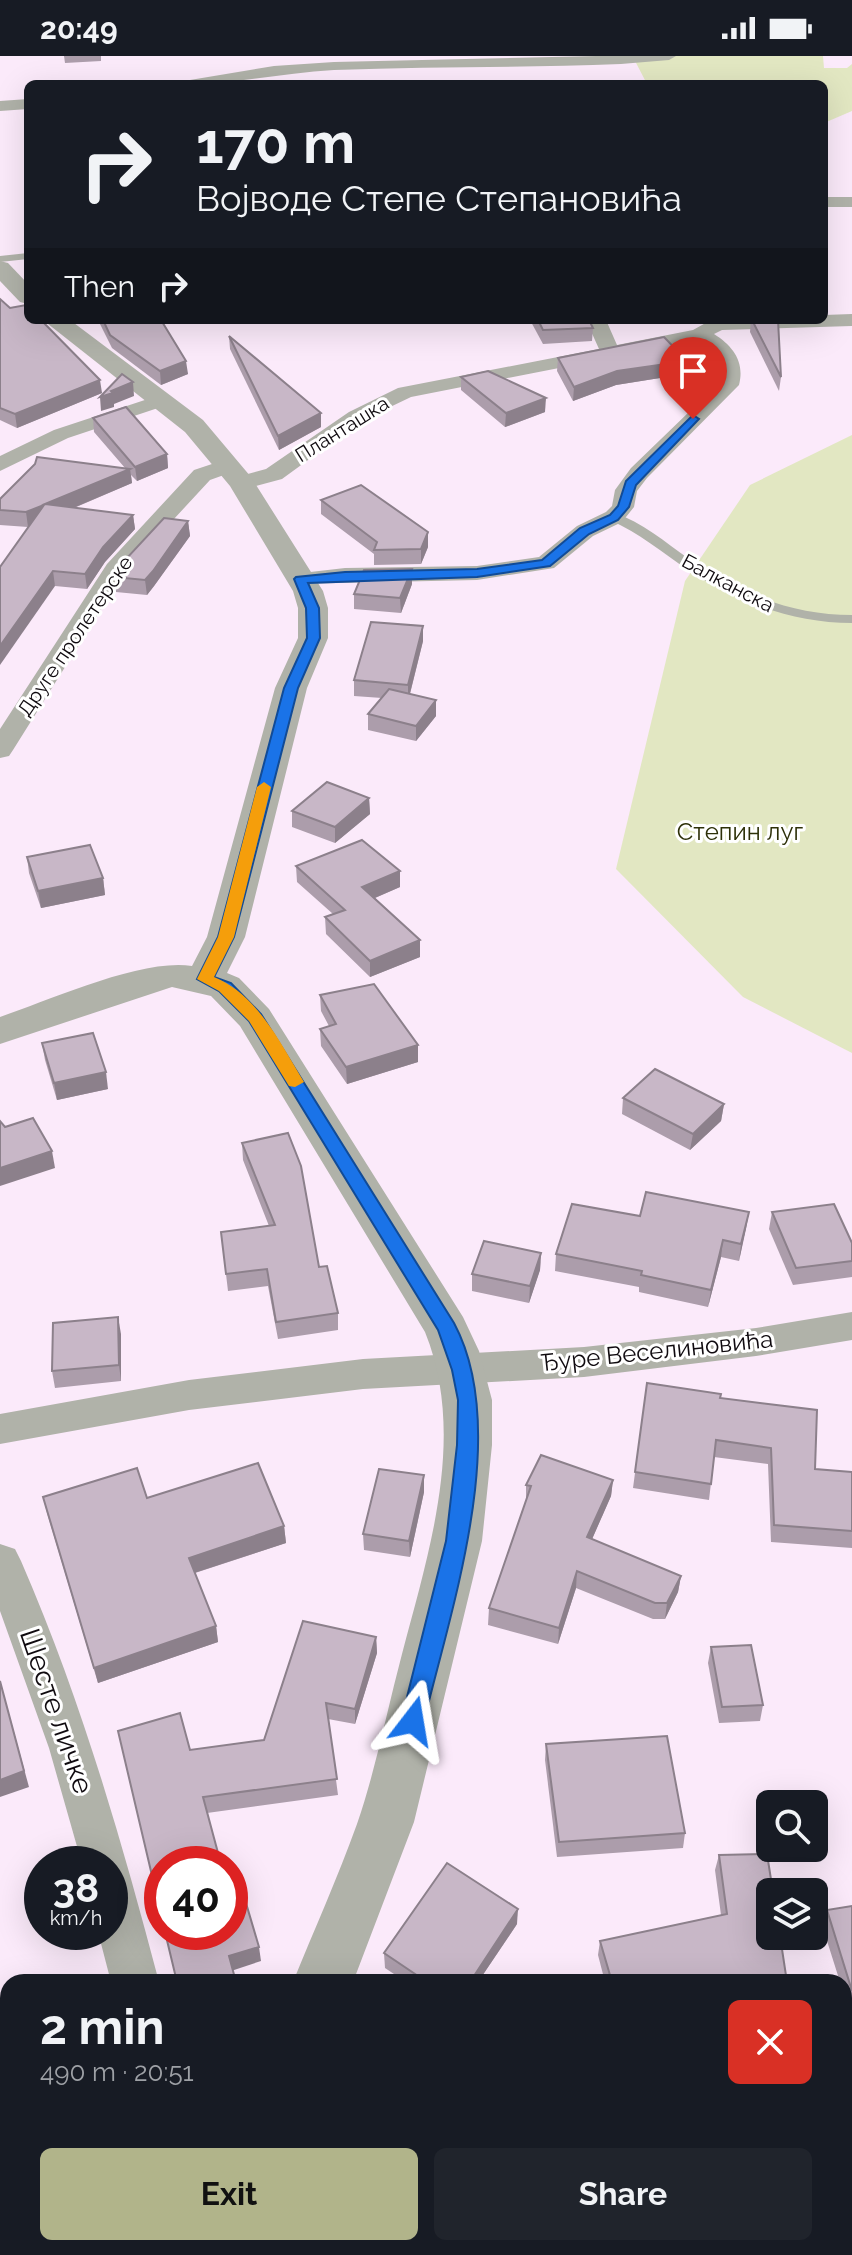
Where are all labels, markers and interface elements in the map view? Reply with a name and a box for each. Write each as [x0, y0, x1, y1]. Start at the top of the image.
text: 20:49 [40, 11, 118, 46]
text: 170 m [196, 110, 355, 176]
icon: right [64, 112, 168, 216]
text: Војводе Степе Степановића [196, 177, 682, 219]
icon: right [151, 264, 195, 308]
text: Then [64, 269, 135, 304]
pin [659, 337, 727, 419]
icon: arrive [671, 349, 715, 393]
street label: Планташка [291, 391, 393, 467]
street label: Балканска [678, 549, 778, 617]
street label: Друге пролетерске [13, 551, 138, 721]
park label: Степин луг [677, 817, 803, 846]
street label: Ђуре Веселиновића [539, 1324, 774, 1377]
street label: Шесте личке [13, 1624, 100, 1798]
position arrow [371, 1679, 455, 1763]
map controls [756, 1790, 828, 1950]
button: search [756, 1790, 828, 1862]
speed limit sign: 40 [144, 1846, 248, 1950]
text: 38 [53, 1864, 99, 1911]
button: layers [756, 1878, 828, 1950]
text: km/h [50, 1906, 102, 1930]
text: 2 min [40, 1999, 165, 2055]
button: close [728, 2000, 812, 2084]
text: 490 m · 20:51 [40, 2057, 194, 2087]
button: Exit [40, 2148, 418, 2240]
button: Share [434, 2148, 812, 2240]

